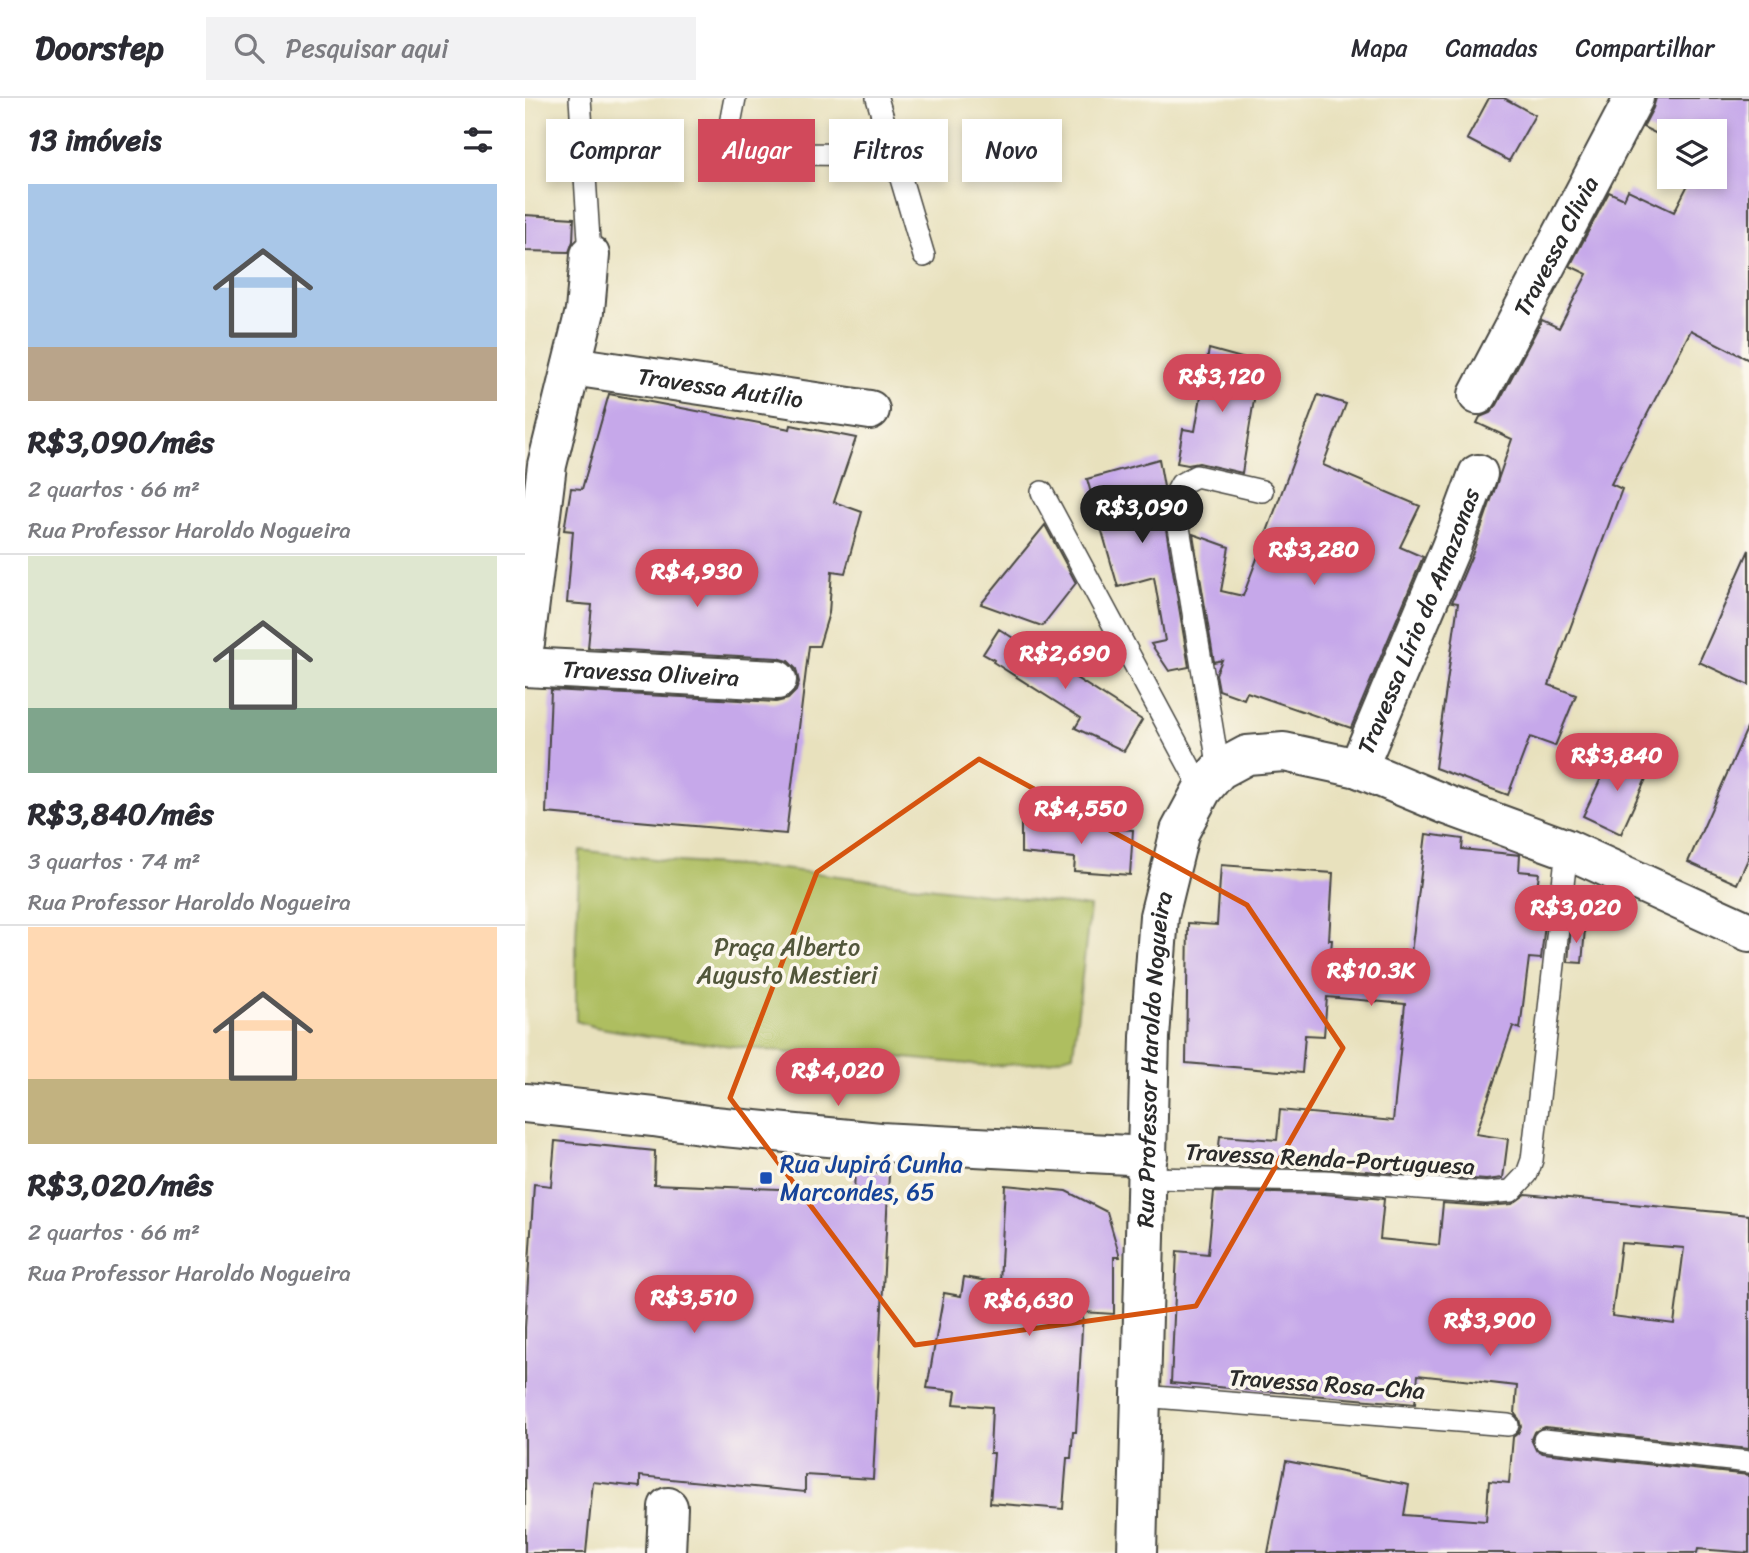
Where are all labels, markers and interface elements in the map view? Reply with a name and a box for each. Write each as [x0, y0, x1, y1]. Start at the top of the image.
search box [206, 17, 696, 80]
text: Doorstep [35, 19, 164, 77]
text: Pesquisar aqui [286, 25, 448, 71]
text: Mapa [1351, 27, 1407, 69]
text: Camadas [1445, 27, 1537, 69]
text: Compartilhar [1575, 27, 1714, 69]
icon: search [230, 29, 268, 67]
text: 13 imóveis [28, 113, 162, 167]
chip: Comprar [546, 119, 684, 182]
chip: Alugar [698, 119, 815, 182]
chip: Filtros [829, 119, 948, 182]
chip: Novo [962, 119, 1062, 182]
map controls [1657, 119, 1727, 189]
button: layers [1657, 119, 1727, 189]
icon: filters [459, 121, 497, 159]
street label: Travessa Clivia [1502, 168, 1611, 324]
icon: home [200, 230, 326, 356]
pin: R$3,120 [1157, 354, 1287, 414]
street label: Travessa Autílio [635, 355, 806, 421]
text: R$3,120 [1179, 356, 1265, 397]
text: R$3,090/mês [28, 415, 214, 469]
text: 2 quartos · 66 m² [28, 469, 200, 510]
street label: Travessa Lírio do Amazonas [1345, 481, 1492, 761]
pin: R$3,090 [1077, 486, 1207, 545]
text: R$3,090 [1096, 487, 1188, 528]
text: Rua Professor Haroldo Nogueira [28, 510, 351, 551]
pin: R$3,280 [1249, 528, 1379, 587]
text: R$3,280 [1269, 529, 1359, 570]
pin: R$4,930 [632, 550, 762, 609]
text: R$4,930 [651, 551, 743, 592]
icon: home [200, 602, 326, 728]
pin: R$2,690 [1000, 632, 1130, 691]
text: R$2,690 [1020, 633, 1110, 674]
street label: Travessa Oliveira [561, 648, 740, 699]
pin: R$3,840 [1552, 734, 1682, 793]
text: R$3,840 [1571, 735, 1663, 776]
pin: R$4,550 [1016, 786, 1146, 846]
text: R$3,840/mês [28, 787, 214, 841]
text: R$4,550 [1035, 788, 1127, 829]
text: 3 quartos · 74 m² [28, 841, 201, 882]
text: Rua Professor Haroldo Nogueira [28, 882, 351, 923]
pin: R$3,020 [1511, 886, 1641, 945]
street label: Rua Professor Haroldo Nogueira [1124, 887, 1185, 1228]
text: R$3,020 [1531, 887, 1621, 928]
park label: Praça Alberto Augusto Mestieri [696, 926, 879, 996]
pin: R$10.3K [1306, 948, 1436, 1008]
text: R$10.3K [1327, 950, 1415, 991]
icon: home [200, 973, 326, 1099]
pin: R$4,020 [773, 1048, 903, 1108]
text: R$4,020 [792, 1050, 884, 1091]
street label: Travessa Renda-Portuguesa [1184, 1130, 1476, 1188]
place label: Rua Jupirá Cunha Marcondes, 65 [780, 1143, 963, 1213]
text: R$3,020/mês [28, 1158, 213, 1212]
marker: Rua Jupirá Cunha Marcondes, 65 [758, 1170, 774, 1186]
text: 2 quartos · 66 m² [28, 1212, 200, 1253]
text: Rua Professor Haroldo Nogueira [28, 1253, 351, 1294]
pin: R$3,510 [629, 1276, 759, 1335]
text: R$3,510 [651, 1277, 737, 1318]
pin: R$6,630 [964, 1278, 1094, 1338]
text: R$6,630 [985, 1280, 1073, 1321]
pin: R$3,900 [1425, 1298, 1555, 1358]
text: R$3,900 [1444, 1300, 1536, 1341]
street label: Travessa Rosa-Cha [1228, 1356, 1426, 1412]

